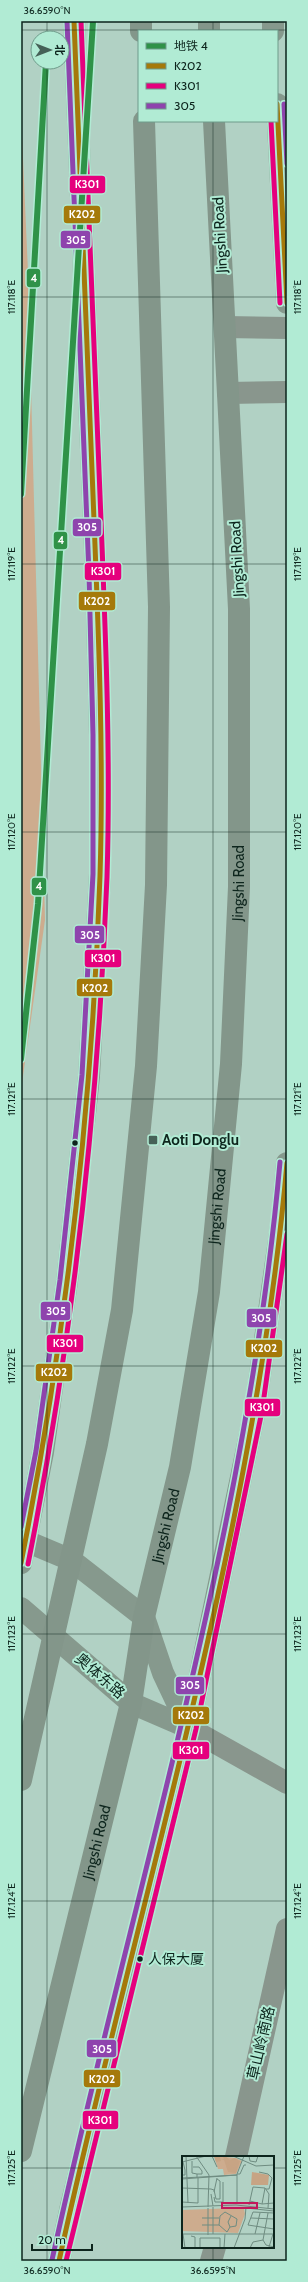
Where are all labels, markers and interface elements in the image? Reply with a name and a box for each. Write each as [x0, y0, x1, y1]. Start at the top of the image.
text: 36.6590°N [24, 4, 70, 17]
north arrow [30, 30, 70, 70]
legend [138, 30, 278, 122]
text: 地铁 4 [174, 38, 208, 53]
text: 北 [53, 45, 67, 56]
text: K202 [174, 58, 202, 73]
text: K301 [174, 78, 200, 93]
text: 305 [174, 98, 195, 113]
line badge: K301 [69, 175, 106, 194]
text: K301 [75, 177, 99, 191]
street label: Jingshi Road [209, 197, 231, 274]
line badge: K202 [63, 205, 101, 224]
text: K202 [69, 207, 95, 221]
line badge: 305 [60, 230, 91, 249]
text: 305 [66, 233, 86, 247]
line badge: 4 [26, 268, 41, 288]
text: 4 [31, 271, 38, 285]
text: 117.118°E [5, 279, 18, 314]
text: 117.118°E [291, 279, 304, 314]
line badge: 305 [72, 518, 102, 537]
text: 305 [77, 520, 97, 534]
street label: Jingshi Road [226, 521, 248, 598]
line badge: 4 [53, 531, 68, 550]
text: 4 [58, 533, 65, 547]
text: 117.119°E [5, 547, 18, 581]
text: 117.119°E [291, 547, 304, 581]
line badge: K301 [84, 562, 122, 581]
text: K301 [91, 564, 115, 578]
line badge: K202 [78, 591, 116, 611]
text: K202 [84, 594, 110, 608]
text: 117.120°E [5, 813, 18, 851]
text: 117.120°E [291, 813, 304, 851]
street label: Jingshi Road [228, 845, 248, 923]
line badge: 4 [31, 877, 47, 896]
text: 4 [36, 879, 43, 893]
line badge: 305 [74, 925, 105, 944]
text: 305 [80, 928, 100, 942]
line badge: K301 [84, 949, 122, 968]
text: K301 [91, 951, 115, 965]
line badge: K202 [76, 978, 113, 997]
text: K202 [82, 981, 108, 995]
text: 117.121°E [5, 1082, 18, 1116]
text: 117.121°E [291, 1082, 304, 1116]
place label: Aoti Donglu [162, 1131, 239, 1149]
marker: Aoti Donglu [147, 1134, 159, 1146]
unlabelled marker [70, 1138, 80, 1148]
street label: Jingshi Road [205, 1168, 230, 1246]
line badge: 305 [40, 1301, 71, 1321]
text: 305 [46, 1304, 66, 1318]
line badge: 305 [246, 1308, 277, 1328]
text: 305 [251, 1311, 271, 1325]
line badge: K301 [46, 1334, 84, 1353]
text: K301 [53, 1336, 77, 1350]
line badge: K202 [245, 1339, 283, 1358]
text: K202 [251, 1341, 277, 1355]
text: 117.122°E [5, 1348, 18, 1384]
text: 117.122°E [291, 1348, 304, 1384]
line badge: K202 [35, 1363, 73, 1382]
text: K202 [41, 1365, 67, 1379]
line badge: K301 [244, 1398, 281, 1417]
text: K301 [250, 1400, 274, 1414]
street label: Jingshi Road [148, 1487, 184, 1566]
text: 117.123°E [5, 1616, 18, 1652]
text: 117.123°E [291, 1616, 304, 1652]
street label: 奥体东路 [71, 1650, 129, 1702]
line badge: 305 [175, 1676, 205, 1695]
text: 305 [180, 1678, 200, 1692]
line badge: K202 [172, 1706, 210, 1725]
text: K202 [178, 1708, 204, 1722]
line badge: K301 [172, 1741, 210, 1760]
text: K301 [179, 1743, 203, 1757]
street label: Jingshi Road [79, 1803, 115, 1882]
text: 117.124°E [5, 1883, 18, 1919]
text: 117.124°E [291, 1883, 304, 1919]
place label: 人保大厦 [148, 1950, 204, 1968]
marker: 人保大厦 [135, 1954, 145, 1964]
street label: 草山岭南路 [244, 2004, 278, 2082]
line badge: 305 [86, 2039, 117, 2058]
text: 305 [92, 2042, 112, 2056]
line badge: K202 [83, 2069, 121, 2088]
text: K202 [89, 2072, 115, 2086]
line badge: K301 [82, 2110, 119, 2130]
text: K301 [88, 2113, 112, 2127]
text: 117.125°E [5, 2150, 18, 2186]
text: 117.125°E [291, 2150, 304, 2186]
inset map [182, 2156, 274, 2248]
scale bar [32, 2226, 92, 2252]
text: 20 m [38, 2232, 66, 2247]
text: 36.6590°N [24, 2264, 70, 2277]
text: 36.6595°N [190, 2264, 236, 2277]

